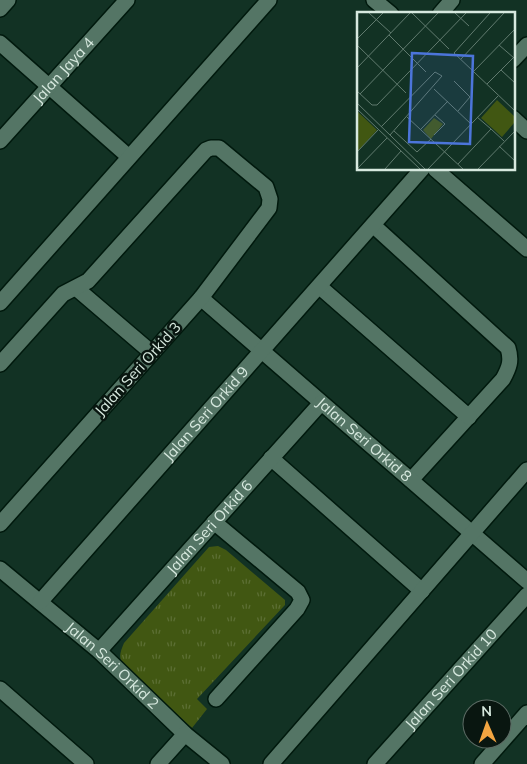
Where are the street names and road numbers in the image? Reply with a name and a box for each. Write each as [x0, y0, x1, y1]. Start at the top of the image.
street label: Jalan Jaya 4 [28, 33, 98, 107]
street label: Jalan Seri Orkid 3 [90, 318, 185, 420]
street label: Jalan Seri Orkid 9 [159, 362, 253, 465]
street label: Jalan Seri Orkid 8 [313, 393, 416, 486]
street label: Jalan Seri Orkid 6 [162, 476, 256, 578]
street label: Jalan Seri Orkid 2 [62, 617, 163, 713]
street label: Jalan Seri Orkid 10 [401, 625, 501, 733]

